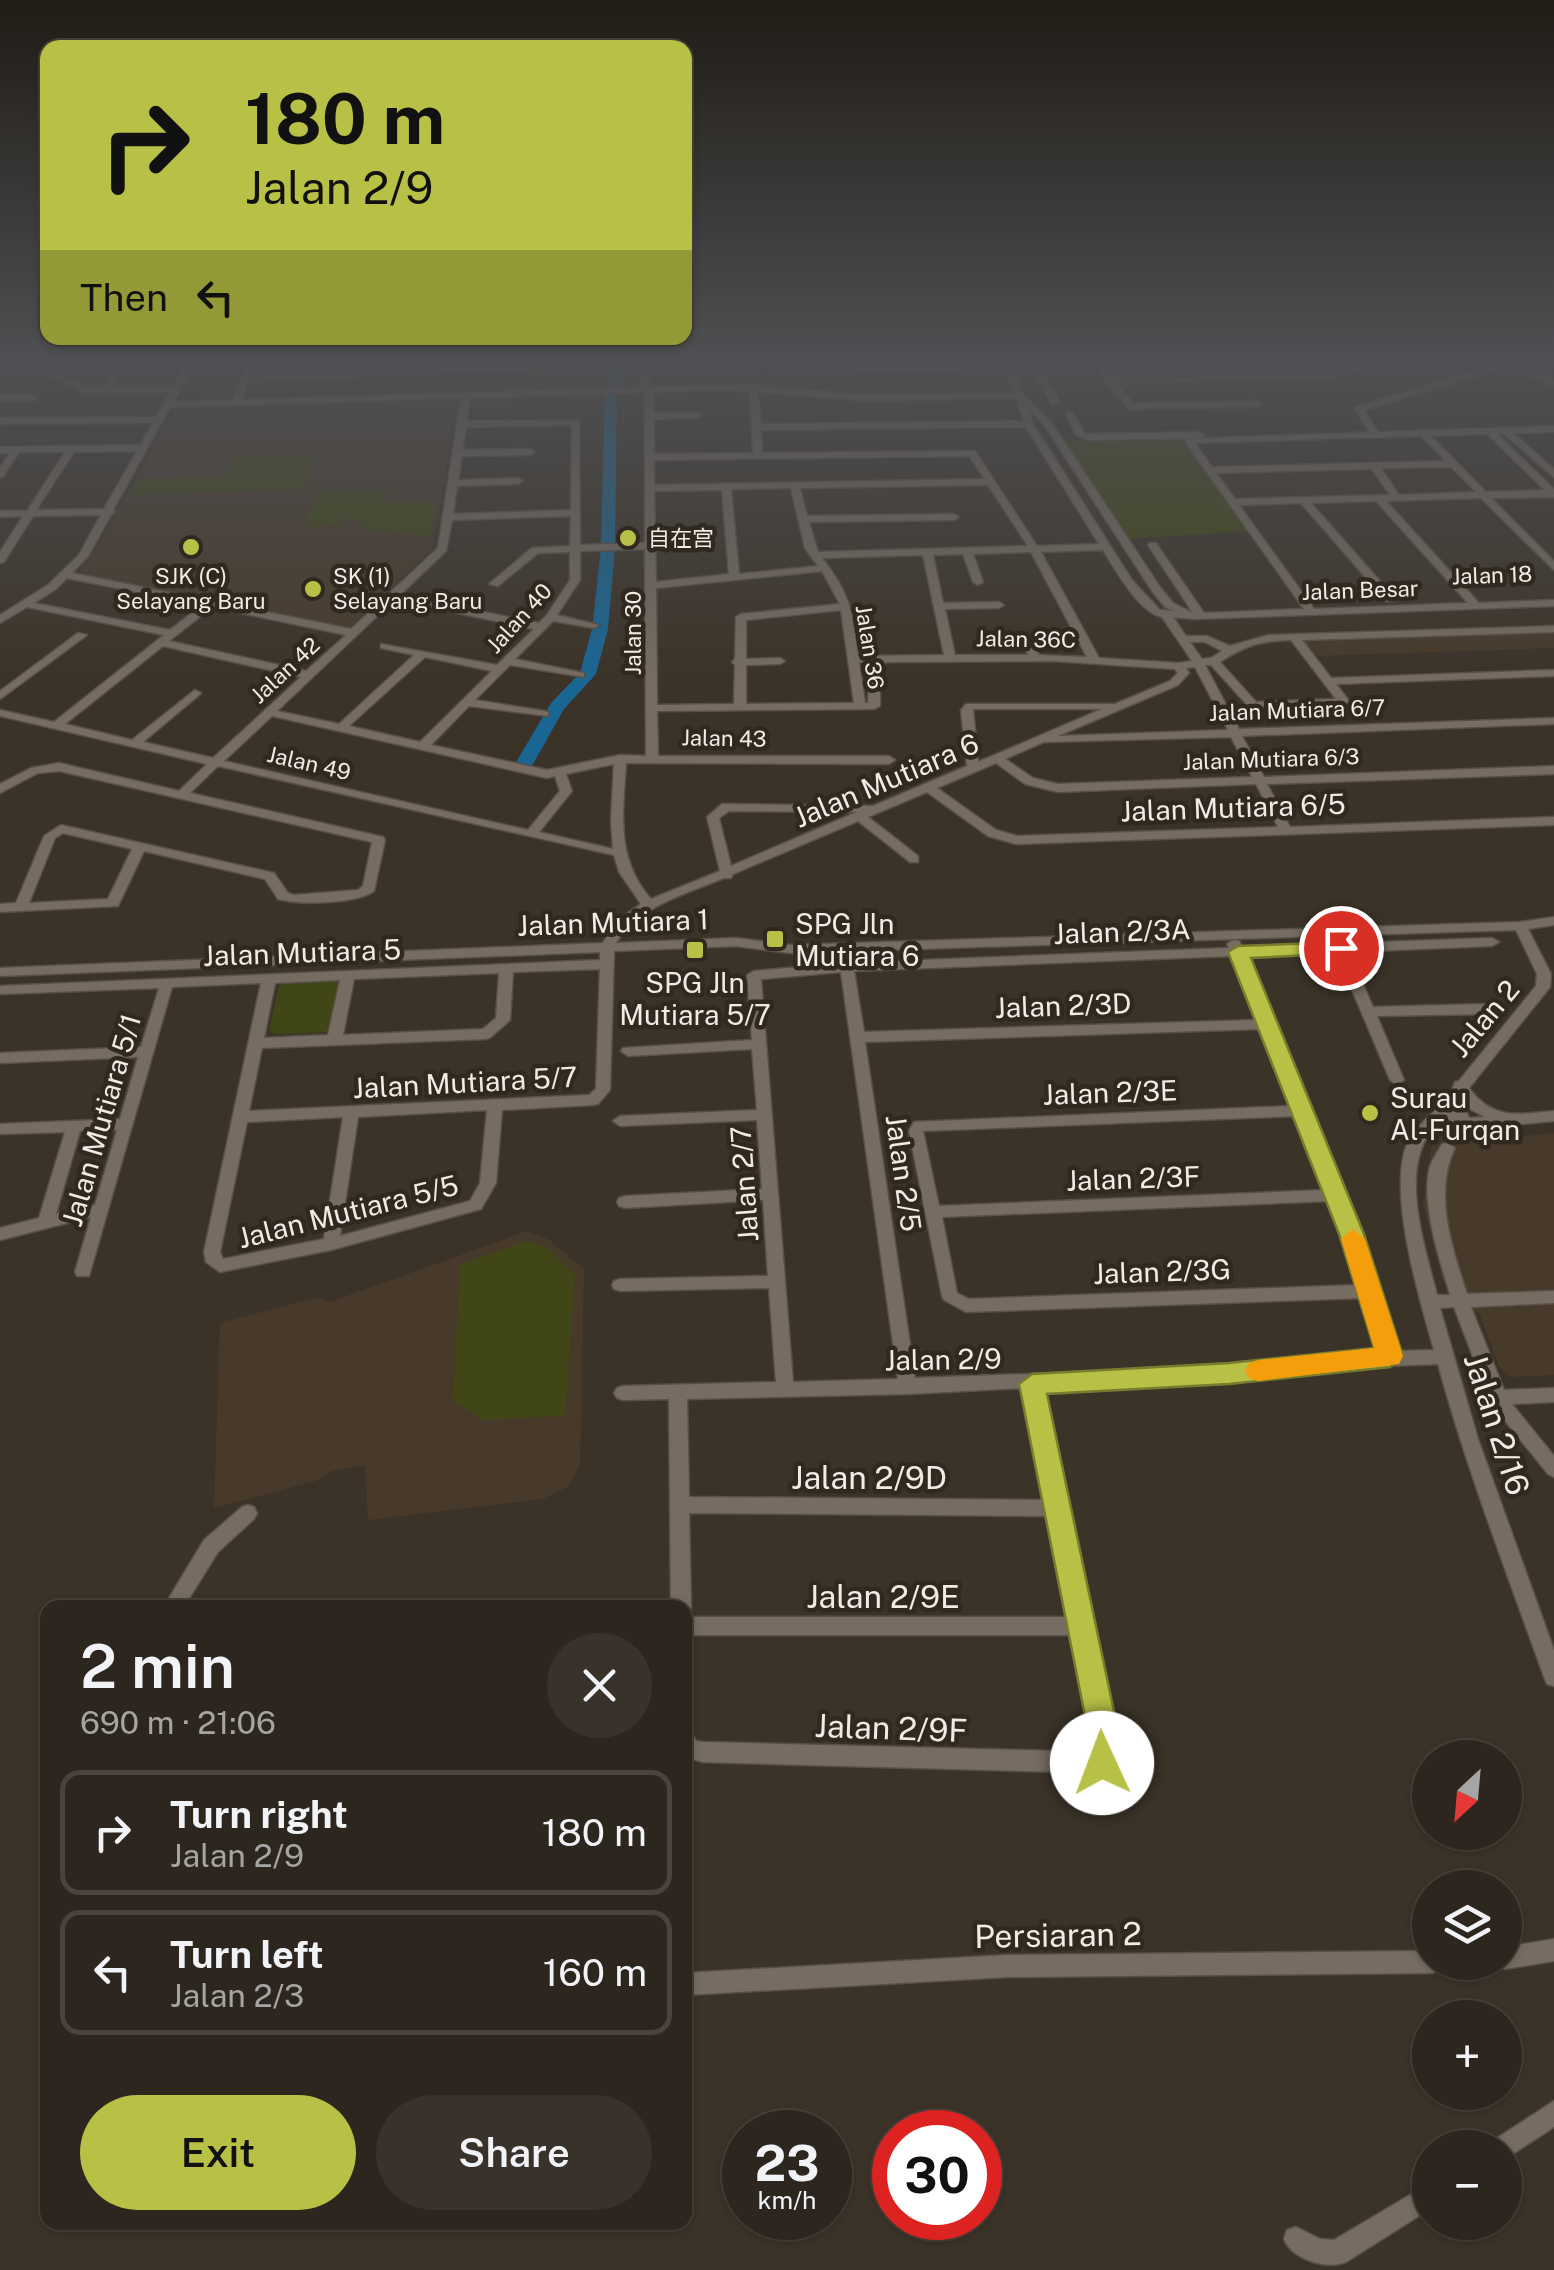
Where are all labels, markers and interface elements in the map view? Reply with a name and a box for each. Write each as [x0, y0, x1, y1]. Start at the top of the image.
text: 180 m [245, 77, 445, 160]
icon: right [80, 80, 210, 210]
text: Jalan 2/9 [245, 161, 433, 214]
icon: left [188, 270, 243, 325]
text: Then [80, 275, 168, 320]
place label: 自在宫 [648, 525, 714, 551]
marker: 自在宫 [617, 527, 639, 549]
marker: SJK (C) Selayang Baru [180, 536, 202, 558]
street label: Jalan 18 [1451, 561, 1533, 589]
place label: SJK (C) Selayang Baru [116, 563, 266, 614]
place label: SK (1) Selayang Baru [333, 563, 482, 614]
street label: Jalan Besar [1301, 575, 1419, 605]
marker: SK (1) Selayang Baru [302, 578, 324, 600]
street label: Jalan 40 [481, 578, 557, 658]
street label: Jalan 30 [620, 591, 646, 675]
street label: Jalan 36 [851, 603, 889, 691]
street label: Jalan 36C [976, 625, 1076, 653]
street label: Jalan 42 [245, 632, 325, 708]
street label: Jalan Mutiara 6/7 [1208, 694, 1386, 726]
street label: Jalan 43 [681, 724, 767, 752]
street label: Jalan Mutiara 6 [789, 726, 983, 834]
street label: Jalan 49 [265, 741, 353, 785]
street label: Jalan Mutiara 6/3 [1182, 743, 1360, 775]
street label: Jalan Mutiara 6/5 [1120, 787, 1346, 827]
street label: Jalan Mutiara 1 [517, 902, 709, 942]
pin [1299, 906, 1384, 991]
place label: SPG Jln Mutiara 6 [795, 907, 920, 972]
street label: Jalan 2/3A [1053, 912, 1191, 950]
icon: arrive [1314, 921, 1369, 976]
marker: SPG Jln Mutiara 6 [764, 928, 786, 950]
street label: Jalan Mutiara 5 [202, 932, 402, 972]
marker: SPG Jln Mutiara 5/7 [684, 939, 706, 961]
place label: SPG Jln Mutiara 5/7 [619, 966, 771, 1031]
street label: Jalan 2 [1442, 973, 1526, 1063]
street label: Jalan 2/3D [994, 986, 1132, 1024]
street label: Jalan Mutiara 5/1 [55, 1010, 147, 1230]
street label: Jalan Mutiara 5/7 [352, 1060, 578, 1104]
street label: Jalan 2/3E [1042, 1073, 1178, 1111]
place label: Surau Al-Furqan [1390, 1081, 1520, 1146]
marker: Surau Al-Furqan [1359, 1102, 1381, 1124]
street label: Jalan 2/5 [879, 1112, 929, 1234]
street label: Jalan 2/7 [723, 1125, 765, 1243]
street label: Jalan 2/3F [1065, 1159, 1201, 1197]
street label: Jalan Mutiara 5/5 [234, 1168, 462, 1254]
street label: Jalan 2/3G [1093, 1252, 1231, 1290]
street label: Jalan 2/9 [884, 1341, 1002, 1377]
street label: Jalan 2/16 [1457, 1348, 1537, 1500]
street label: Jalan 2/9D [791, 1459, 947, 1496]
street label: Jalan 2/9E [806, 1578, 960, 1615]
text: 2 min [80, 1631, 235, 1702]
button: close [547, 1633, 652, 1738]
text: 690 m · 21:06 [80, 1704, 276, 1741]
street label: Jalan 2/9F [814, 1707, 968, 1749]
position arrow [1050, 1711, 1154, 1815]
north arrow [1412, 1740, 1522, 1850]
map controls [1412, 1740, 1522, 2240]
text: Turn right [170, 1792, 348, 1837]
icon: right [85, 1805, 140, 1860]
text: 180 m [542, 1810, 647, 1855]
text: Jalan 2/9 [170, 1837, 304, 1874]
button: layers [1412, 1870, 1522, 1980]
street label: Persiaran 2 [974, 1915, 1142, 1955]
text: Turn left [170, 1932, 324, 1977]
icon: left [85, 1945, 140, 2000]
text: 160 m [543, 1950, 647, 1995]
text: Jalan 2/3 [170, 1977, 304, 2014]
button: + [1412, 2000, 1522, 2110]
button: Exit [80, 2095, 356, 2210]
button: Share [376, 2095, 652, 2210]
speed limit sign: 30 [872, 2110, 1002, 2240]
button: − [1412, 2130, 1522, 2240]
text: 23 [754, 2133, 820, 2192]
text: km/h [758, 2185, 816, 2215]

